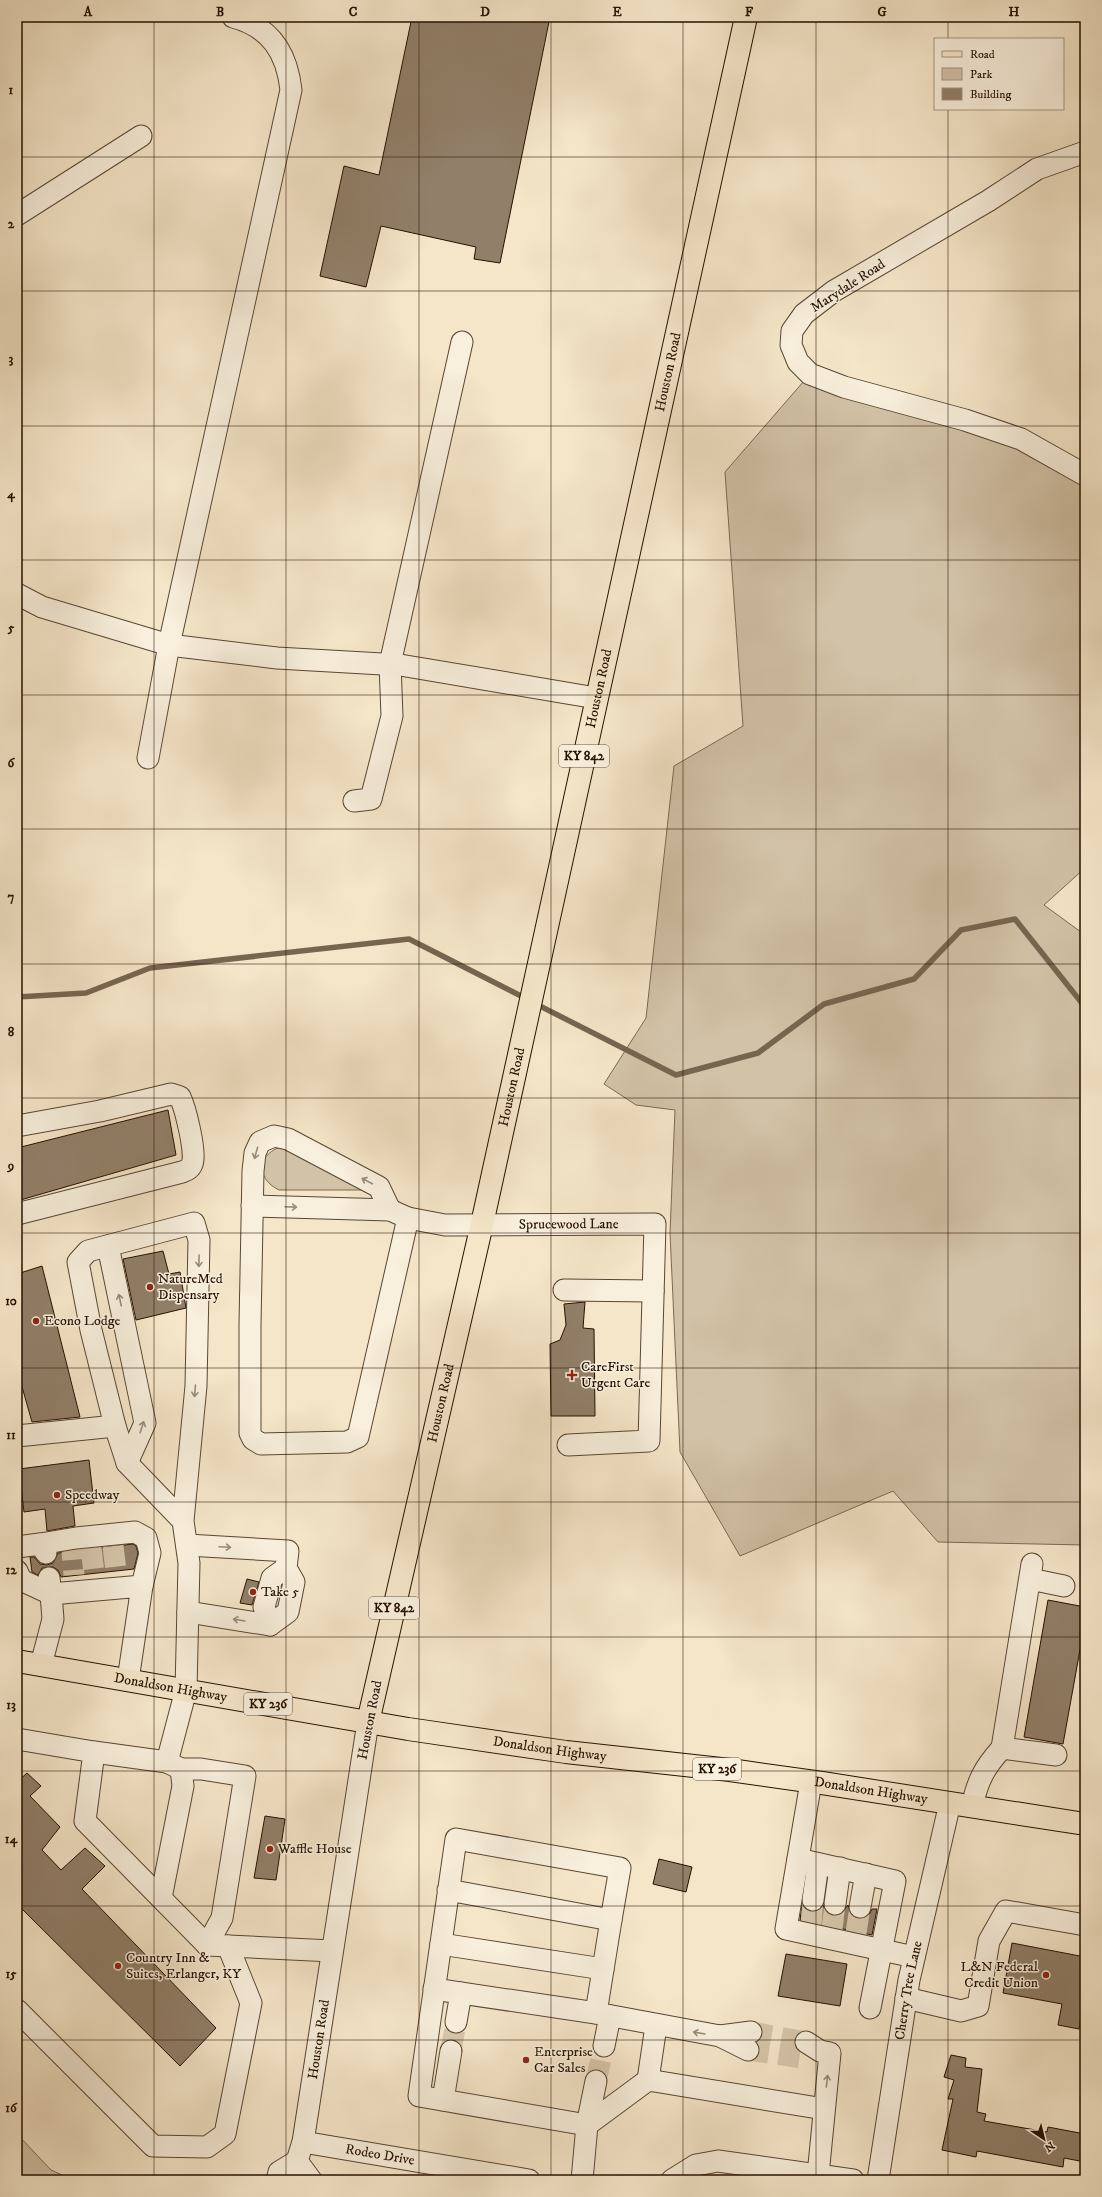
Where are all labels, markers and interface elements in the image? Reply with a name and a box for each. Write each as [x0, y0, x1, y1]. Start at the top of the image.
text: A [83, 4, 93, 20]
text: B [216, 4, 224, 20]
text: C [349, 4, 358, 20]
text: D [480, 4, 490, 20]
text: E [612, 4, 622, 20]
text: F [745, 4, 754, 20]
text: G [877, 4, 887, 20]
text: H [1009, 4, 1020, 20]
legend [934, 38, 1064, 110]
text: Road [970, 47, 995, 62]
text: Park [970, 67, 992, 82]
text: 1 [9, 82, 14, 98]
text: Building [970, 87, 1011, 102]
text: 2 [8, 216, 15, 232]
street label: Marydale Road [807, 255, 889, 317]
street label: Houston Road [651, 331, 686, 413]
text: 3 [9, 351, 14, 367]
text: 4 [6, 486, 15, 503]
text: 5 [7, 620, 15, 636]
street label: Houston Road [582, 647, 617, 730]
road number: KY 842 [559, 745, 609, 767]
text: 6 [8, 755, 16, 771]
text: 7 [8, 889, 15, 905]
text: 8 [8, 1024, 15, 1040]
street label: Houston Road [495, 1046, 529, 1128]
one-way arrow [252, 1146, 259, 1159]
text: 9 [7, 1158, 14, 1174]
one-way arrow [361, 1176, 373, 1184]
one-way arrow [284, 1203, 297, 1211]
street label: Sprucewood Lane [519, 1215, 619, 1234]
one-way arrow [195, 1254, 203, 1267]
place label: NatureMed Dispensary [158, 1270, 223, 1304]
marker: NatureMed Dispensary [145, 1282, 155, 1292]
text: 10 [5, 1293, 17, 1309]
one-way arrow [115, 1294, 123, 1307]
place label: Econo Lodge [44, 1312, 121, 1330]
marker: Econo Lodge [31, 1316, 41, 1326]
place label: CareFirst Urgent Care [581, 1358, 650, 1392]
street label: Houston Road [423, 1362, 459, 1444]
marker: CareFirst Urgent Care [566, 1369, 578, 1381]
one-way arrow [191, 1384, 199, 1397]
one-way arrow [139, 1421, 146, 1434]
text: 11 [6, 1427, 16, 1443]
place label: Speedway [65, 1486, 120, 1504]
marker: Speedway [52, 1490, 62, 1500]
one-way arrow [218, 1544, 231, 1551]
text: 12 [5, 1562, 17, 1578]
place label: Take 5 [261, 1583, 299, 1601]
marker: Take 5 [248, 1587, 258, 1597]
road number: KY 842 [369, 1597, 419, 1619]
one-way arrow [233, 1616, 246, 1624]
street label: Donaldson Highway [113, 1669, 229, 1706]
street label: Houston Road [353, 1679, 387, 1761]
road number: KY 236 [244, 1693, 292, 1715]
text: 13 [6, 1697, 16, 1713]
street label: Donaldson Highway [492, 1732, 608, 1765]
road number: KY 236 [693, 1758, 741, 1780]
street label: Donaldson Highway [813, 1773, 929, 1808]
text: 14 [5, 1831, 18, 1848]
place label: Waffle House [277, 1840, 352, 1858]
marker: Waffle House [265, 1844, 275, 1854]
street label: Cherry Tree Lane [891, 1939, 927, 2041]
place label: Country Inn & Suites, Erlanger, KY [126, 1949, 241, 1983]
place label: L&N Federal Credit Union [960, 1958, 1039, 1992]
marker: Country Inn & Suites, Erlanger, KY [113, 1961, 123, 1971]
text: 15 [5, 1966, 17, 1982]
marker: L&N Federal Credit Union [1041, 1970, 1051, 1980]
street label: Houston Road [304, 1998, 334, 2081]
one-way arrow [693, 2029, 706, 2037]
place label: Enterprise Car Sales [534, 2043, 593, 2077]
marker: Enterprise Car Sales [521, 2055, 531, 2065]
one-way arrow [824, 2075, 831, 2088]
text: 16 [5, 2100, 18, 2116]
north arrow [1024, 2119, 1064, 2159]
text: N [1041, 2138, 1057, 2155]
street label: Rodeo Drive [344, 2140, 416, 2170]

